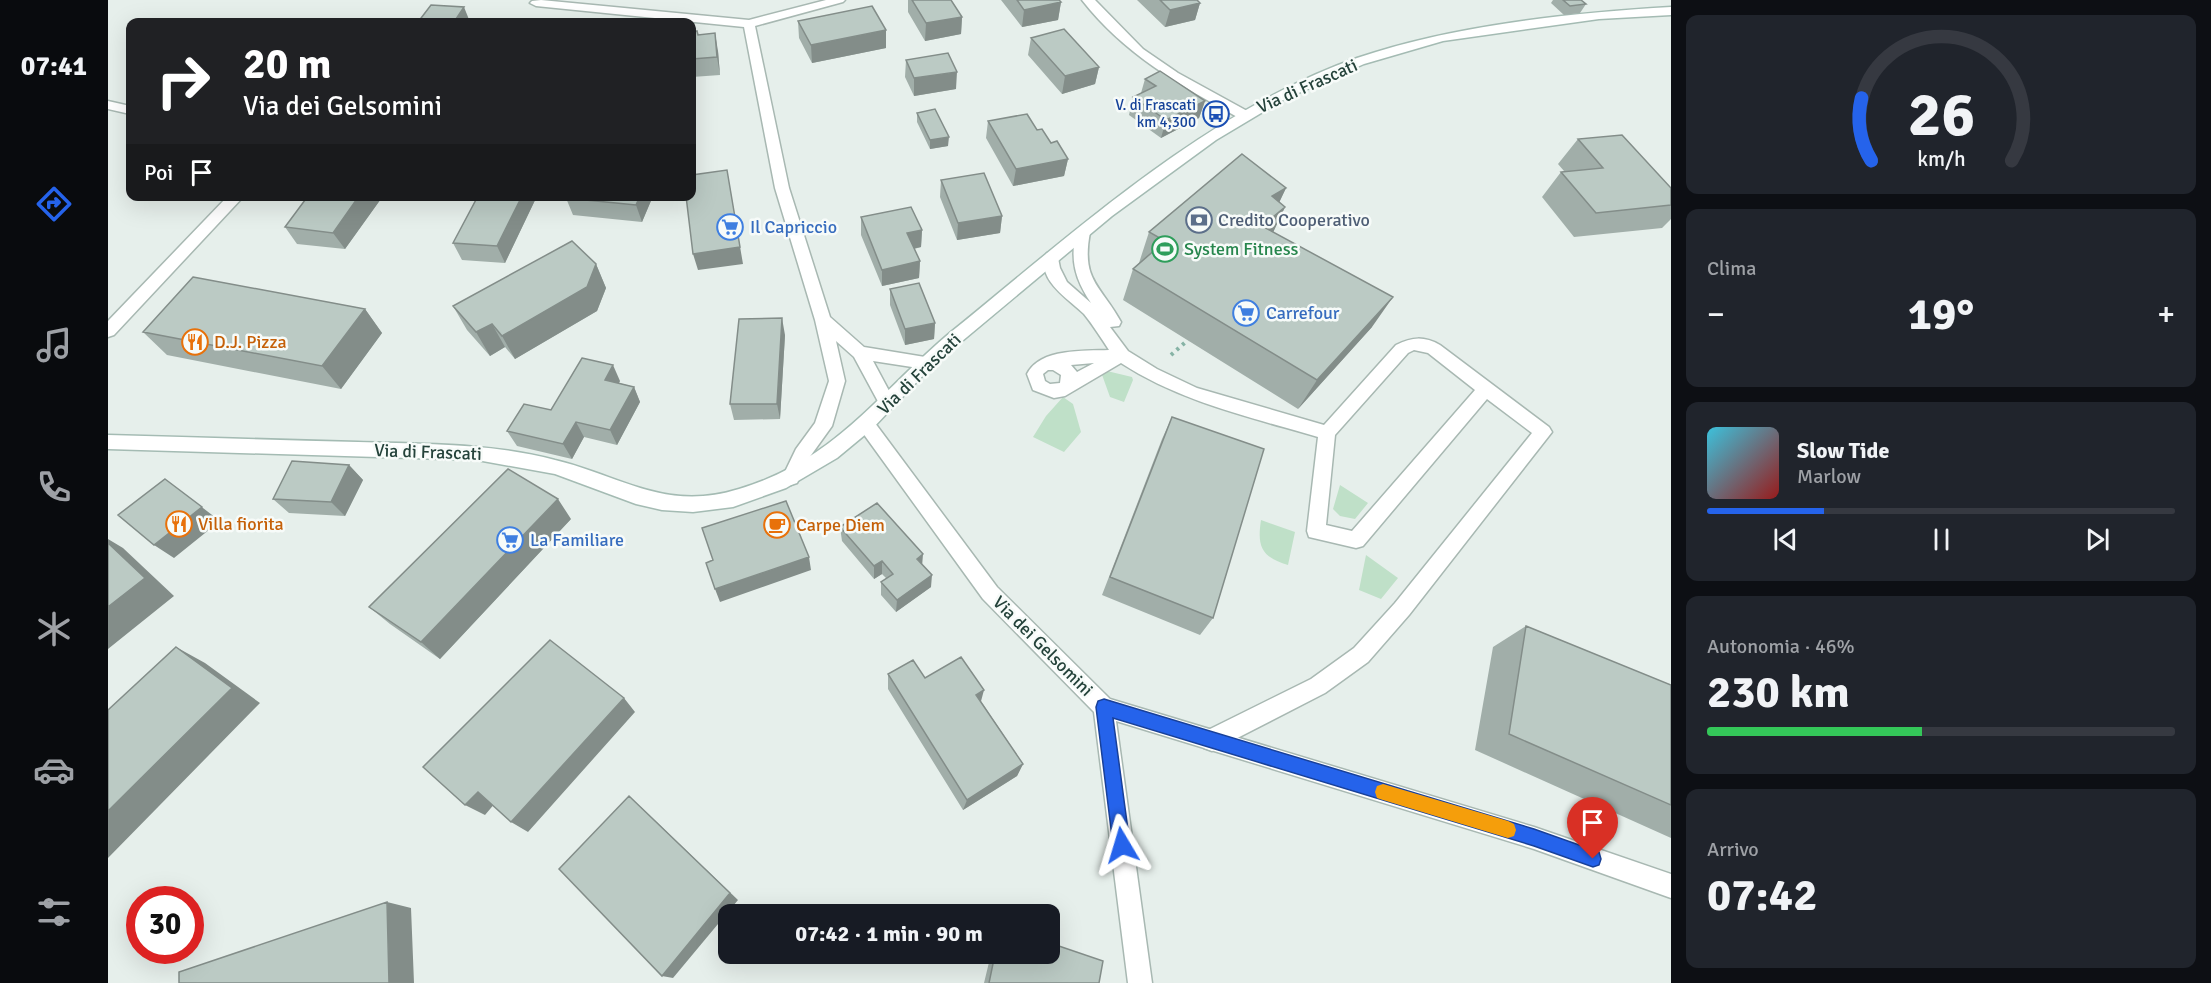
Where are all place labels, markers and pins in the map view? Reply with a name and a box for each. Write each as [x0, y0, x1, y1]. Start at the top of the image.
place label: V. di Frascati km 4,300 [1115, 96, 1196, 131]
bus stop icon: V. di Frascati km 4,300 [1201, 99, 1231, 129]
bank icon: Credito Cooperativo [1184, 205, 1214, 235]
place label: Credito Cooperativo [1218, 209, 1370, 231]
supermarket icon: Il Capriccio [715, 212, 745, 242]
place label: Il Capriccio [750, 216, 837, 238]
sports icon: System Fitness [1150, 234, 1180, 264]
place label: System Fitness [1184, 238, 1299, 260]
supermarket icon: Carrefour [1231, 298, 1261, 328]
place label: Carrefour [1266, 302, 1340, 324]
restaurant icon: D.J. Pizza [180, 327, 210, 357]
place label: D.J. Pizza [214, 331, 287, 353]
restaurant icon: Villa fiorita [164, 509, 194, 539]
cafe icon: Carpe Diem [762, 510, 792, 540]
place label: Villa fiorita [198, 513, 284, 535]
place label: Carpe Diem [796, 514, 885, 536]
supermarket icon: La Familiare [495, 525, 525, 555]
place label: La Familiare [530, 529, 624, 551]
pin [1567, 797, 1618, 859]

